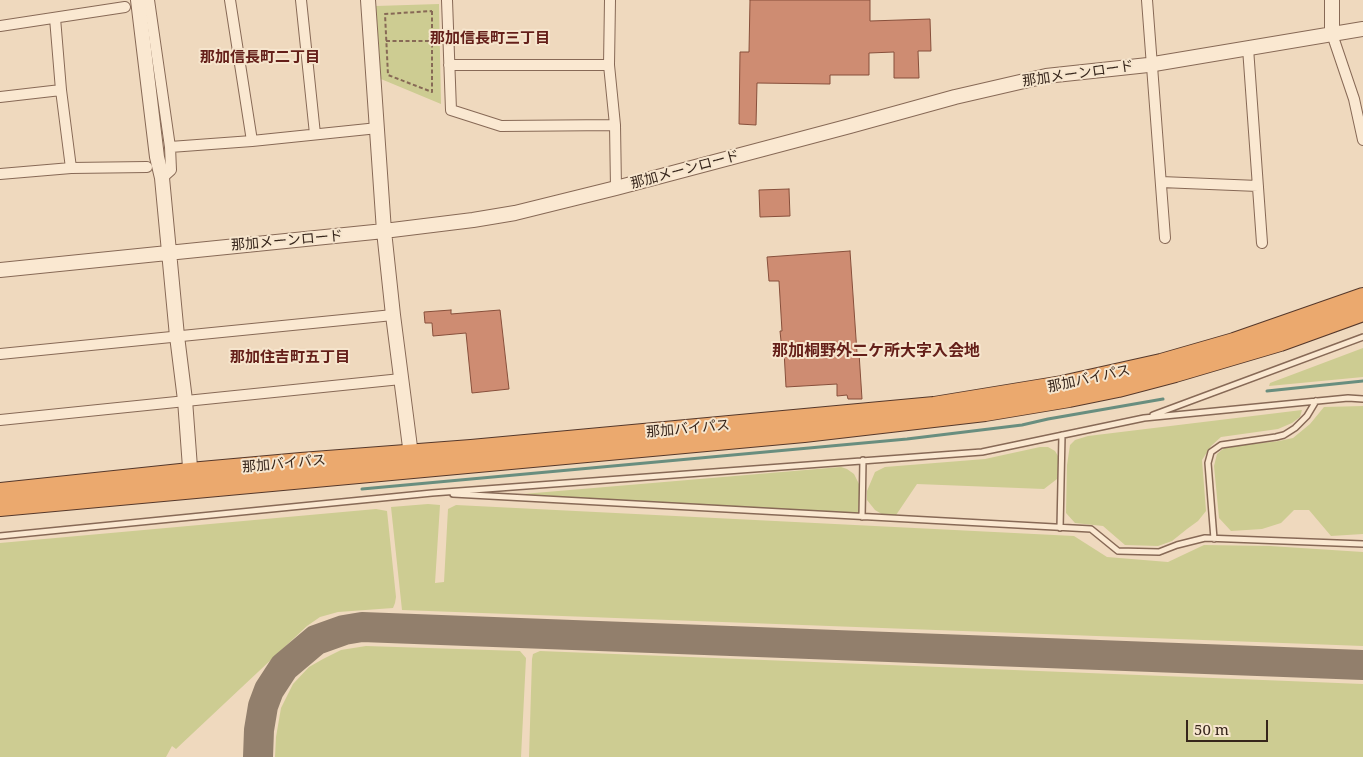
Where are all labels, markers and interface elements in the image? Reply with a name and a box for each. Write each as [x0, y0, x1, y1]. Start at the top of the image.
district label: 那加信長町三丁目 [430, 30, 550, 48]
district label: 那加信長町二丁目 [200, 49, 320, 67]
street label: 那加メーンロード [1021, 58, 1135, 90]
street label: 那加メーンロード [629, 147, 741, 193]
street label: 那加メーンロード [230, 228, 344, 254]
district label: 那加桐野外二ケ所大字入会地 [772, 341, 980, 361]
district label: 那加住吉町五丁目 [230, 349, 350, 367]
street label: 那加バイパス [1046, 362, 1132, 396]
street label: 那加バイパス [645, 417, 731, 441]
street label: 那加バイパス [241, 452, 327, 476]
scale bar [1188, 710, 1270, 742]
text: 50 m [1194, 719, 1229, 739]

